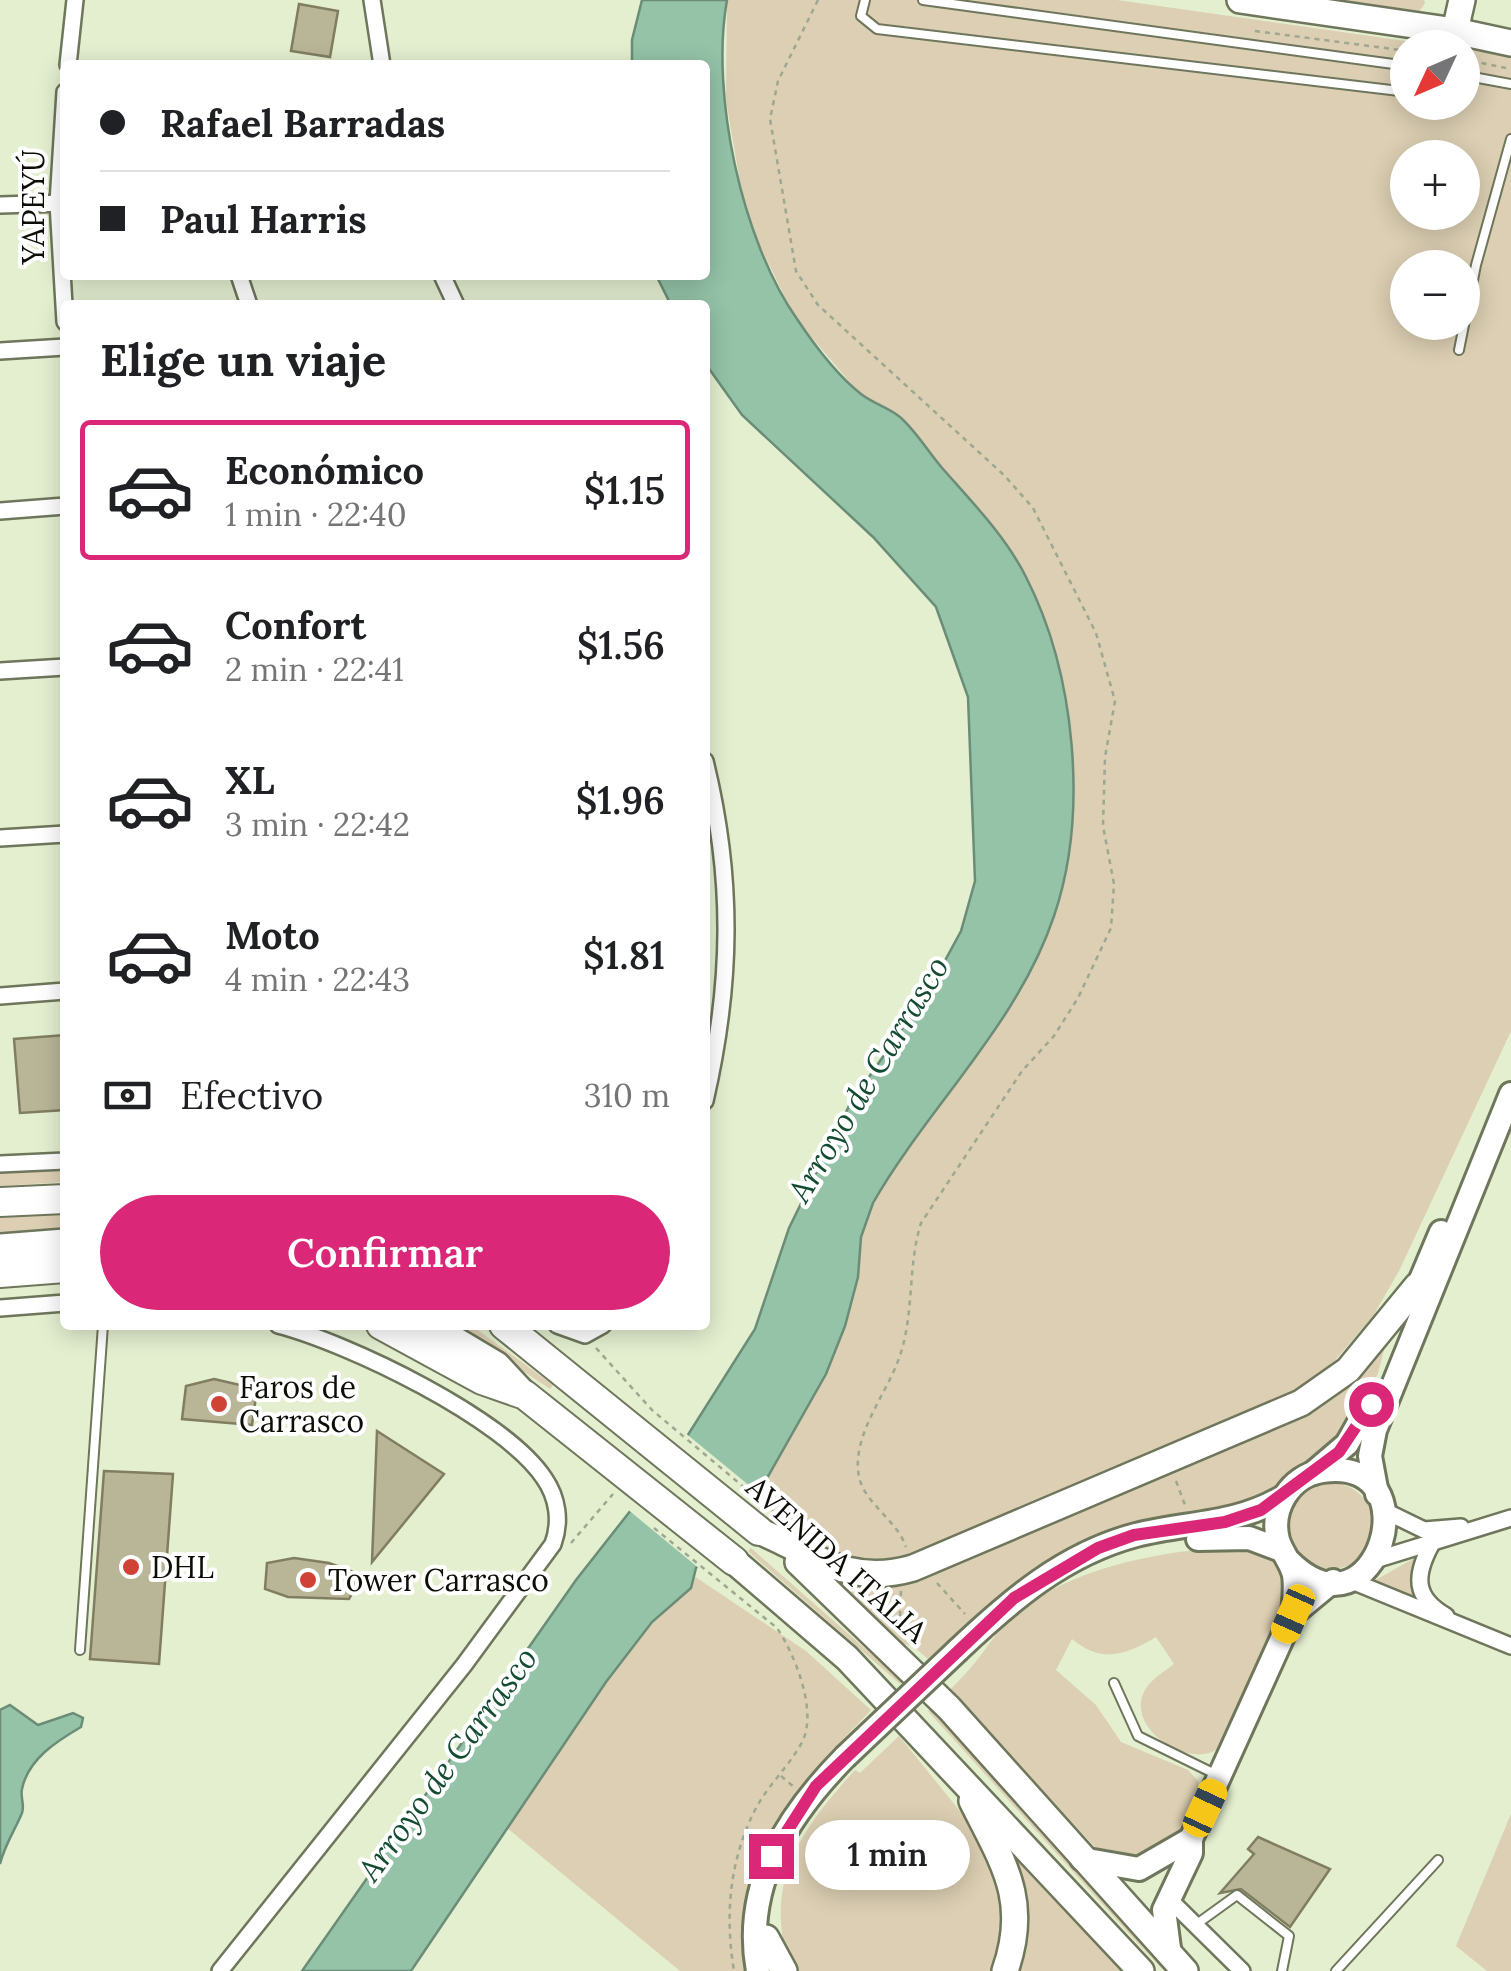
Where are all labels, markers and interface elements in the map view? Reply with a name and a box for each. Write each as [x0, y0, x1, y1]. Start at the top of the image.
north arrow [1390, 30, 1480, 120]
map controls [1390, 30, 1480, 340]
text: Rafael Barradas [160, 99, 445, 147]
button: + [1390, 140, 1480, 230]
street label: YAPEYÚ [14, 149, 52, 266]
text: Paul Harris [160, 195, 367, 243]
button: − [1390, 250, 1480, 340]
text: Elige un viaje [100, 331, 386, 388]
icon: car [105, 445, 195, 535]
text: Económico [225, 446, 424, 494]
text: $1.15 [584, 466, 665, 514]
text: 1 min · 22:40 [225, 494, 407, 535]
icon: car [105, 600, 195, 690]
text: Confort [225, 601, 366, 649]
text: $1.56 [577, 621, 665, 669]
text: 2 min · 22:41 [225, 649, 404, 690]
icon: car [105, 755, 195, 845]
text: XL [225, 756, 275, 804]
text: $1.96 [576, 776, 665, 824]
text: 3 min · 22:42 [225, 804, 410, 845]
icon: car [105, 910, 195, 1000]
text: Moto [225, 911, 320, 959]
text: $1.81 [583, 931, 665, 979]
water label: Arroyo de Carrasco [778, 949, 958, 1210]
text: 4 min · 22:43 [225, 959, 410, 1000]
icon: cash [100, 1068, 155, 1123]
text: Efectivo [180, 1071, 323, 1119]
text: 310 m [584, 1075, 670, 1116]
button: Confirmar [100, 1195, 670, 1310]
place label: Faros de Carrasco [239, 1368, 364, 1440]
route start [1349, 1382, 1394, 1427]
marker: Faros de Carrasco [208, 1393, 230, 1415]
street label: AVENIDA ITALIA [738, 1467, 936, 1651]
place label: DHL [151, 1548, 214, 1586]
marker: DHL [120, 1556, 142, 1578]
place label: Tower Carrasco [328, 1561, 549, 1599]
marker: Tower Carrasco [297, 1569, 319, 1591]
car [1267, 1580, 1319, 1648]
water label: Arroyo de Carrasco [348, 1639, 546, 1890]
car [1179, 1774, 1231, 1842]
callout: 1 min [806, 1821, 971, 1891]
route end [749, 1834, 794, 1879]
text: 1 min [847, 1834, 928, 1875]

